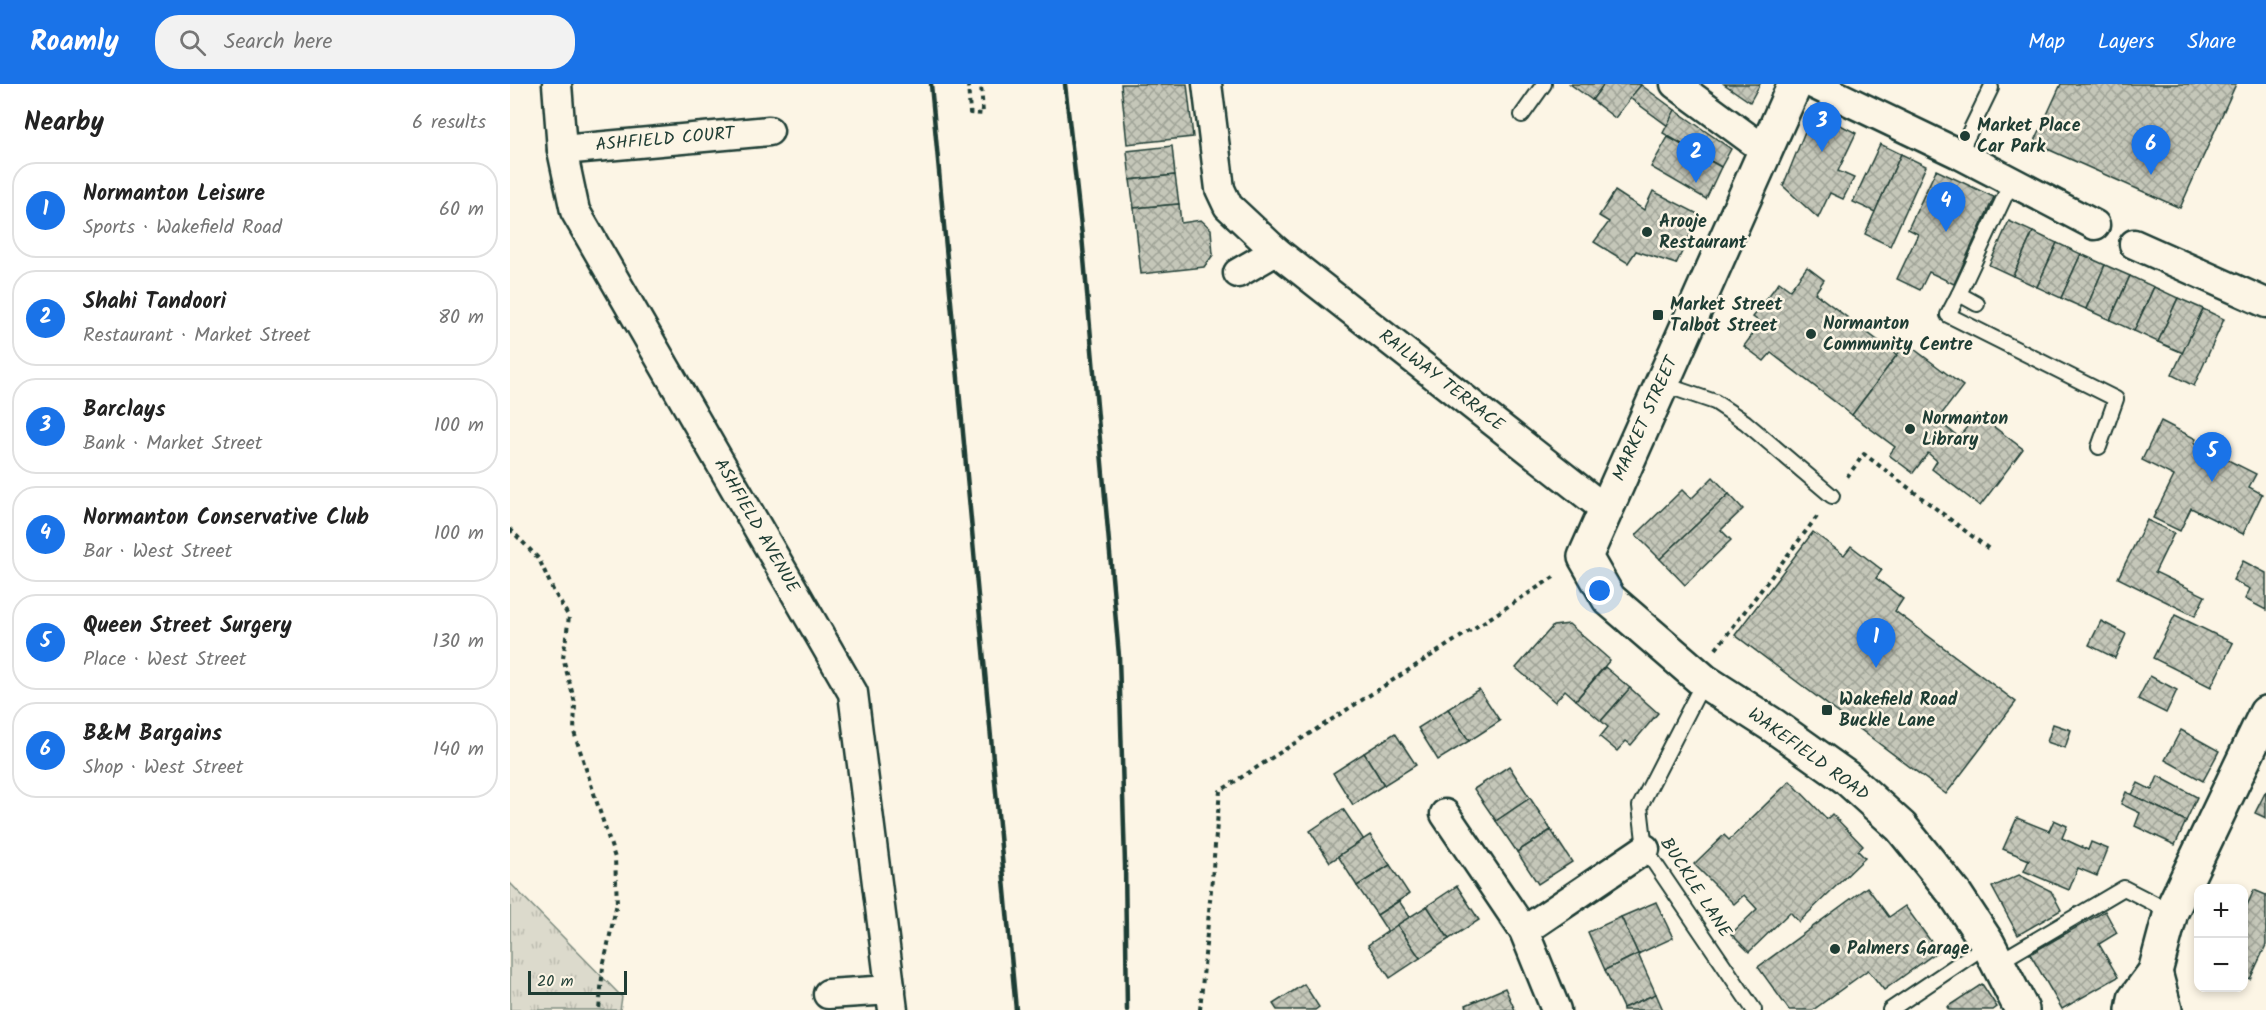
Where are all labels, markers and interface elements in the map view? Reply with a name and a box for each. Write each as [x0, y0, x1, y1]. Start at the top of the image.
search box [155, 15, 575, 69]
text: Roamly [30, 20, 119, 65]
text: Search here [224, 25, 332, 60]
icon: search [176, 26, 209, 59]
text: Map [2028, 26, 2065, 59]
text: Layers [2098, 26, 2154, 59]
text: Share [2187, 26, 2236, 59]
text: Nearby [24, 102, 104, 144]
pin: 3 [1802, 103, 1842, 152]
text: 6 results [412, 107, 486, 139]
place label: Market Place Car Park [1977, 112, 2081, 162]
street label: ASHFIELD COURT [594, 119, 737, 161]
pin: 6 [2132, 126, 2170, 175]
marker: Market Place Car Park [1958, 129, 1972, 143]
pin: 2 [1676, 134, 1716, 183]
text: Normanton Leisure [83, 177, 265, 212]
pin: 4 [1926, 182, 1966, 232]
text: 1 [42, 194, 49, 226]
text: 60 m [439, 194, 484, 226]
place label: Arooje Restaurant [1659, 208, 1748, 258]
text: Sports · Wakefield Road [83, 212, 282, 244]
marker: Arooje Restaurant [1640, 225, 1654, 239]
text: Shahi Tandoori [83, 285, 226, 320]
place label: Market Street Talbot Street [1670, 291, 1783, 341]
text: 2 [40, 302, 51, 334]
text: 80 m [438, 302, 484, 334]
marker: Market Street Talbot Street [1651, 308, 1665, 322]
place label: Normanton Community Centre [1823, 310, 1973, 360]
text: Restaurant · Market Street [83, 320, 311, 352]
street label: RAILWAY TERRACE [1372, 323, 1511, 440]
marker: Normanton Community Centre [1804, 327, 1818, 341]
street label: MARKET STREET [1605, 351, 1687, 486]
text: Barclays [83, 393, 165, 428]
place label: Normanton Library [1922, 405, 2008, 455]
text: 3 [40, 410, 51, 442]
text: 100 m [434, 410, 484, 442]
marker: Normanton Library [1903, 422, 1917, 436]
text: Bank · Market Street [83, 428, 263, 460]
pin: 5 [2192, 432, 2232, 482]
street label: ASHFIELD AVENUE [706, 453, 807, 599]
text: Normanton Conservative Club [83, 501, 369, 536]
text: 4 [40, 518, 51, 550]
text: 100 m [434, 518, 484, 550]
text: Bar · West Street [83, 536, 232, 568]
your location [1585, 576, 1614, 605]
text: Queen Street Surgery [83, 609, 292, 644]
pin: 1 [1856, 618, 1896, 668]
text: 5 [40, 626, 51, 658]
text: 130 m [432, 626, 484, 658]
text: Place · West Street [83, 644, 246, 676]
place label: Wakefield Road Buckle Lane [1839, 686, 1958, 736]
street label: WAKEFIELD ROAD [1741, 701, 1875, 809]
marker: Wakefield Road Buckle Lane [1820, 703, 1834, 717]
text: B&M Bargains [83, 717, 222, 752]
text: 6 [40, 734, 51, 766]
text: 140 m [433, 734, 484, 766]
text: Shop · West Street [83, 752, 243, 784]
street label: BUCKLE LANE [1652, 832, 1739, 944]
map controls [2194, 884, 2248, 992]
button: + [2194, 884, 2248, 938]
place label: Palmers Garage [1847, 935, 1970, 964]
button: − [2194, 938, 2248, 992]
marker: Palmers Garage [1828, 942, 1842, 956]
scale bar [528, 968, 627, 996]
text: 20 m [537, 969, 573, 994]

